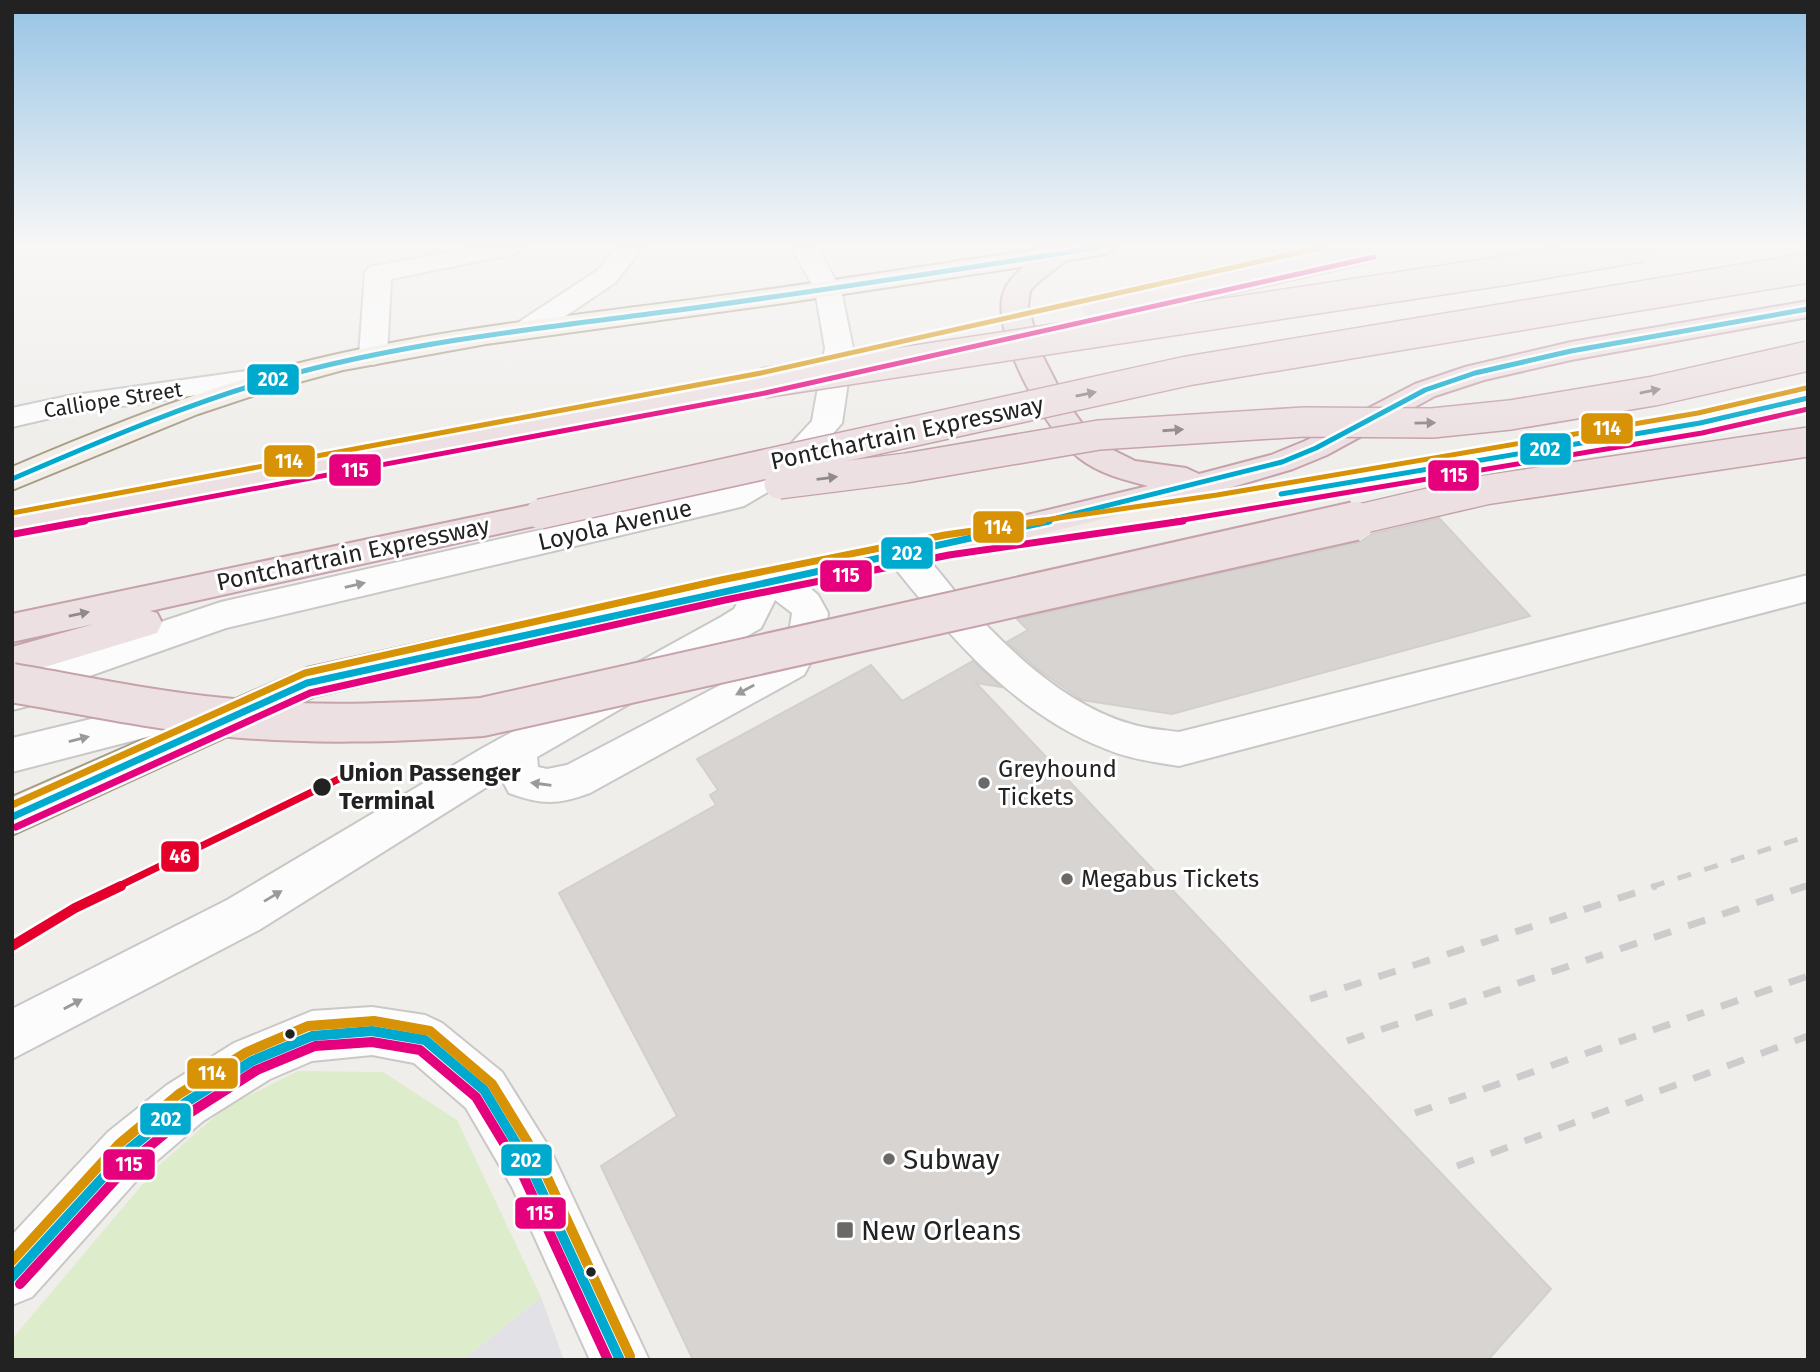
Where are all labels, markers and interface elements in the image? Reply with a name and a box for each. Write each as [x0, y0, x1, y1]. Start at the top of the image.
line badge: 202 [246, 363, 300, 396]
text: 202 [258, 368, 288, 391]
street label: Calliope Street [42, 376, 184, 424]
one-way arrow [1639, 386, 1661, 397]
one-way arrow [1075, 388, 1097, 399]
street label: Pontchartrain Expressway [768, 390, 1046, 476]
line badge: 114 [1580, 412, 1634, 445]
one-way arrow [1414, 417, 1436, 428]
text: 114 [1593, 417, 1621, 440]
one-way arrow [1163, 424, 1185, 435]
line badge: 202 [1519, 432, 1572, 466]
text: 202 [1530, 438, 1560, 461]
line badge: 114 [263, 444, 316, 478]
text: 114 [275, 450, 303, 473]
line badge: 115 [328, 453, 382, 487]
text: 115 [341, 459, 369, 482]
line badge: 115 [1427, 459, 1480, 492]
text: 115 [1440, 464, 1468, 487]
one-way arrow [816, 472, 838, 483]
street label: Loyola Avenue [535, 494, 695, 556]
line badge: 114 [972, 510, 1025, 544]
street label: Pontchartrain Expressway [214, 511, 492, 597]
text: 114 [984, 516, 1012, 539]
line badge: 202 [880, 536, 934, 570]
text: 202 [892, 542, 922, 565]
line badge: 115 [819, 559, 873, 593]
text: 115 [832, 564, 860, 587]
one-way arrow [344, 579, 366, 590]
one-way arrow [68, 608, 90, 619]
one-way arrow [735, 684, 755, 695]
one-way arrow [68, 733, 90, 744]
place label: Greyhound Tickets [998, 755, 1117, 811]
place label: Union Passenger Terminal [339, 759, 521, 815]
marker: Greyhound Tickets [976, 775, 992, 791]
marker: Union Passenger Terminal [311, 776, 333, 798]
one-way arrow [530, 779, 552, 790]
line badge: 46 [160, 840, 200, 873]
text: 46 [169, 845, 191, 868]
place label: Megabus Tickets [1081, 865, 1259, 893]
marker: Megabus Tickets [1059, 871, 1075, 887]
one-way arrow [264, 890, 283, 903]
one-way arrow [63, 998, 83, 1009]
unlabelled marker [283, 1027, 297, 1041]
line badge: 114 [186, 1057, 239, 1090]
text: 114 [198, 1062, 226, 1085]
line badge: 202 [139, 1102, 192, 1136]
text: 202 [151, 1108, 181, 1131]
line badge: 202 [500, 1143, 553, 1177]
place label: Subway [903, 1143, 1000, 1176]
line badge: 115 [102, 1148, 156, 1181]
text: 202 [511, 1149, 541, 1172]
marker: Subway [881, 1151, 897, 1167]
text: 115 [115, 1153, 143, 1176]
line badge: 115 [514, 1196, 567, 1230]
text: 115 [526, 1202, 554, 1225]
place label: New Orleans [861, 1214, 1021, 1247]
marker: New Orleans [835, 1220, 855, 1240]
unlabelled marker [584, 1265, 598, 1279]

